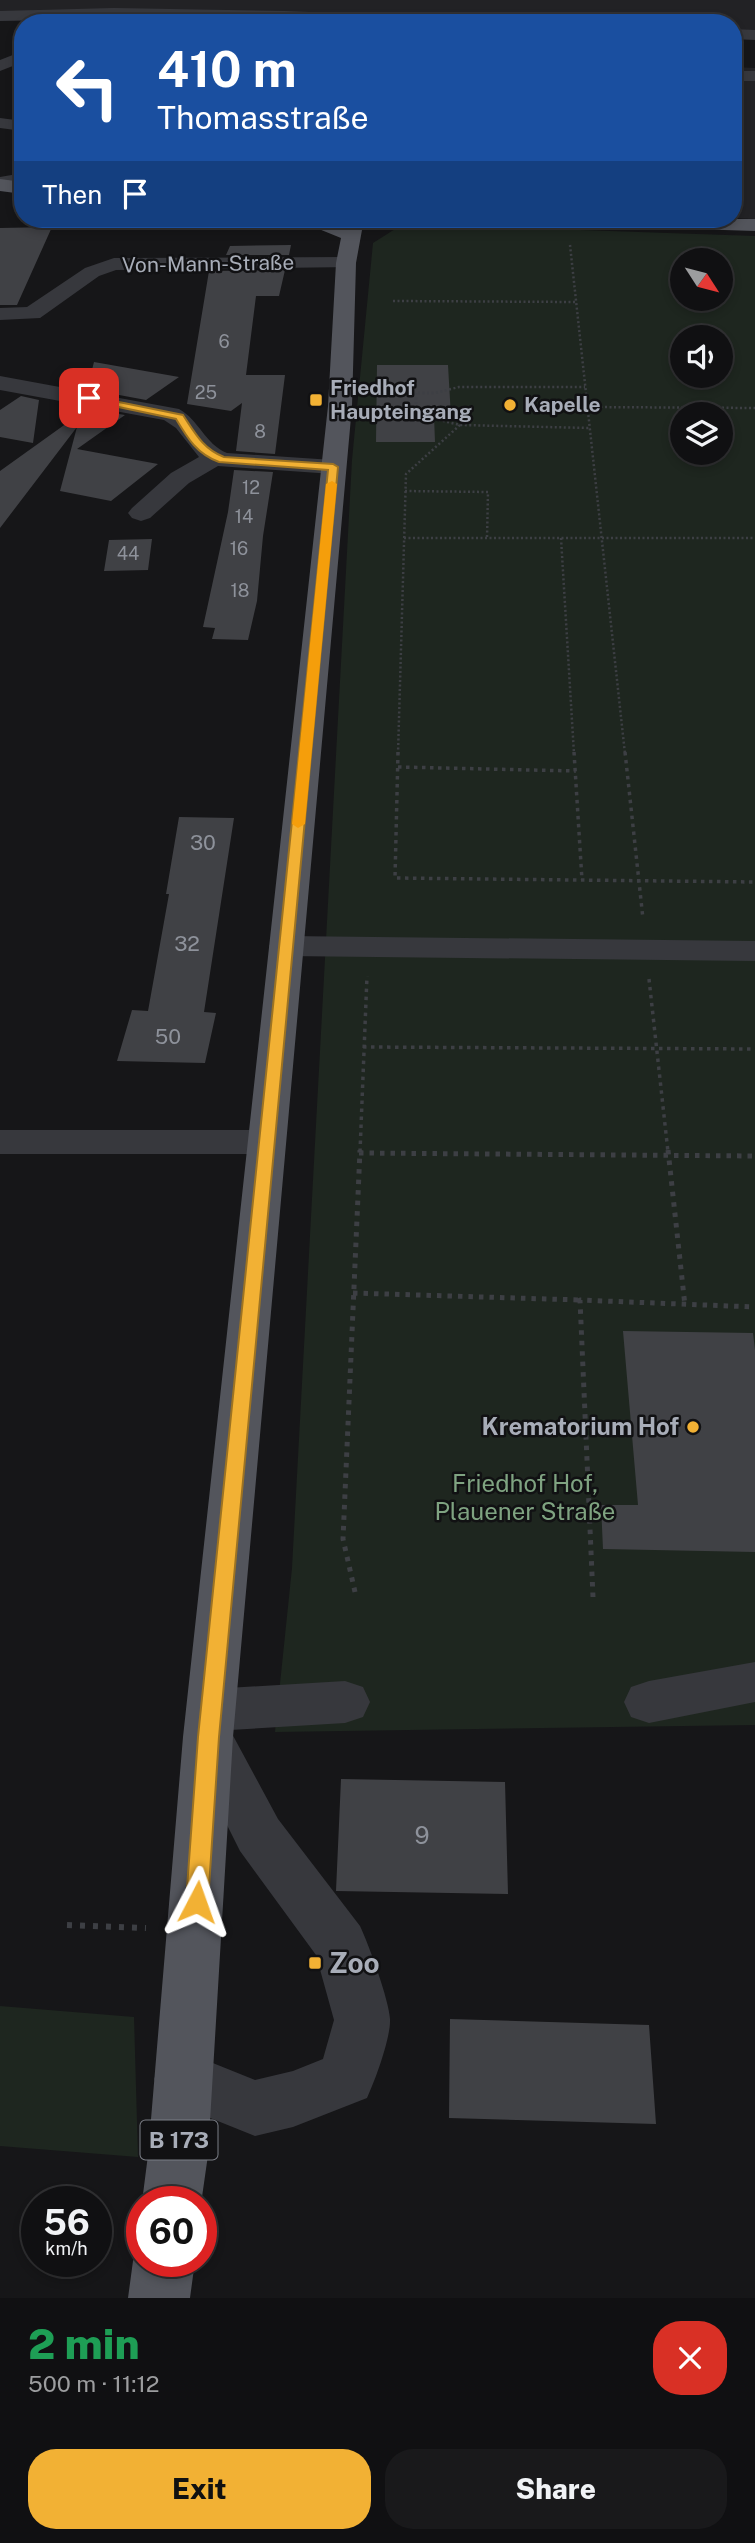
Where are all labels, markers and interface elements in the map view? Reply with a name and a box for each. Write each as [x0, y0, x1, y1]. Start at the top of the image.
text: 410 m [157, 40, 297, 98]
icon: left [42, 42, 133, 133]
text: Thomasstraße [157, 99, 369, 136]
icon: arrive [116, 175, 154, 213]
text: Then [42, 179, 102, 210]
north arrow [670, 248, 733, 312]
map controls [670, 248, 733, 465]
street label: Von-Mann-Straße [122, 249, 294, 278]
button: sound [670, 325, 733, 388]
house number: 6 [218, 331, 230, 352]
pin [59, 368, 119, 428]
place label: Friedhof Haupteingang [330, 375, 472, 424]
icon: arrive [70, 379, 108, 417]
house number: 25 [195, 382, 217, 403]
marker: Friedhof Haupteingang [308, 392, 324, 408]
place label: Kapelle [524, 392, 601, 417]
marker: Kapelle [502, 397, 518, 413]
button: layers [670, 402, 733, 465]
house number: 8 [254, 421, 266, 442]
house number: 12 [242, 477, 260, 498]
house number: 14 [235, 506, 253, 527]
house number: 16 [230, 538, 248, 559]
house number: 44 [117, 543, 139, 564]
house number: 18 [231, 580, 249, 601]
house number: 30 [190, 830, 216, 855]
house number: 32 [174, 931, 200, 956]
house number: 50 [155, 1024, 181, 1049]
place label: Krematorium Hof [481, 1412, 679, 1440]
marker: Krematorium Hof [685, 1419, 701, 1435]
park label: Friedhof Hof, Plauener Straße [435, 1469, 615, 1525]
house number: 9 [415, 1821, 430, 1849]
position arrow [160, 1865, 234, 1939]
place label: Zoo [329, 1946, 380, 1979]
marker: Zoo [307, 1955, 323, 1971]
road number: B 173 [140, 2120, 218, 2160]
speed limit sign: 60 [126, 2186, 217, 2277]
text: 56 [43, 2202, 90, 2243]
text: km/h [45, 2238, 88, 2259]
text: 2 min [28, 2319, 140, 2368]
button: close [653, 2321, 727, 2395]
text: 500 m · 11:12 [28, 2370, 160, 2397]
button: Exit [28, 2449, 371, 2529]
button: Share [385, 2449, 727, 2529]

